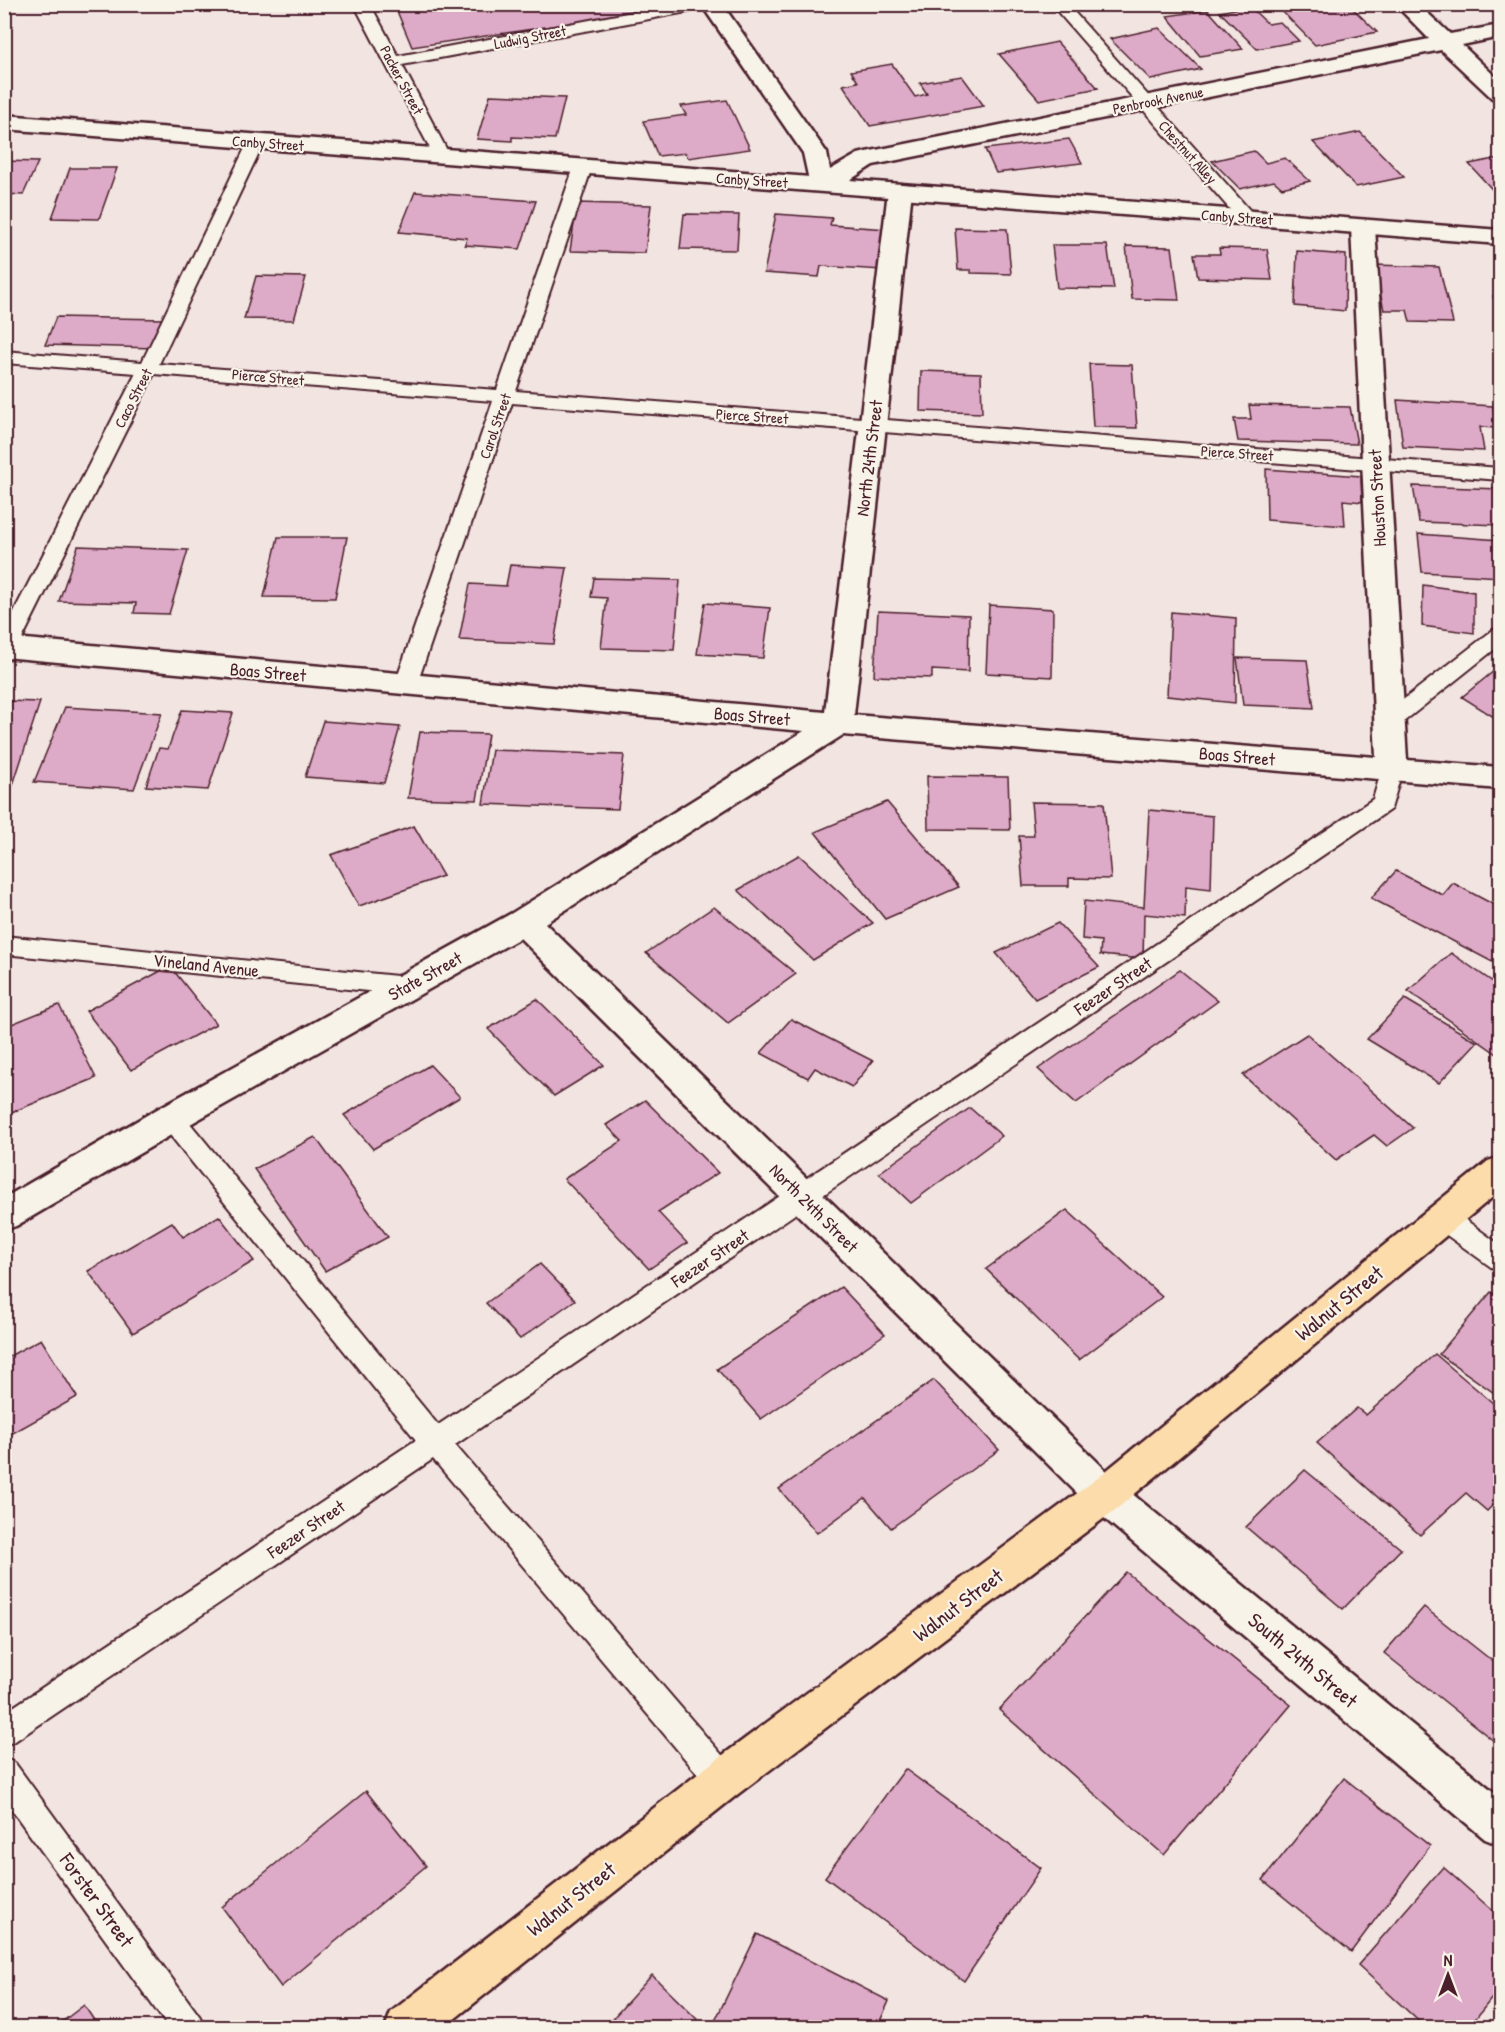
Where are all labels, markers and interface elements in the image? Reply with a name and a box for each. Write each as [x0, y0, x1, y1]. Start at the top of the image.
street label: Ludwig Street [492, 20, 569, 54]
street label: Packer Street [375, 42, 429, 119]
street label: Penbrook Avenue [1111, 81, 1205, 119]
street label: Chestnut Alley [1154, 116, 1222, 188]
street label: Canby Street [231, 130, 305, 156]
street label: Canby Street [715, 167, 789, 193]
street label: Canby Street [1200, 204, 1274, 230]
street label: Pierce Street [231, 363, 306, 391]
street label: Caco Street [109, 364, 157, 431]
street label: Carol Street [474, 390, 516, 462]
street label: North 24th Street [849, 398, 889, 517]
street label: Pierce Street [715, 403, 790, 429]
street label: Pierce Street [1200, 440, 1275, 466]
street label: Houston Street [1362, 448, 1392, 547]
street label: Boas Street [229, 656, 308, 688]
street label: Boas Street [713, 700, 792, 732]
street label: Boas Street [1198, 740, 1277, 772]
street label: State Street [384, 945, 467, 1007]
street label: Vineland Avenue [152, 947, 260, 983]
street label: Feezer Street [1068, 950, 1158, 1022]
street label: North 24th Street [764, 1158, 865, 1259]
street label: Feezer Street [665, 1222, 755, 1294]
street label: Walnut Street [1289, 1258, 1390, 1347]
street label: Feezer Street [261, 1493, 351, 1565]
street label: Walnut Street [907, 1561, 1010, 1648]
street label: South 24th Street [1242, 1606, 1365, 1715]
street label: Forster Street [52, 1846, 141, 1954]
street label: Walnut Street [520, 1855, 622, 1943]
north arrow [1418, 1945, 1478, 2005]
text: N [1444, 1949, 1453, 1971]

